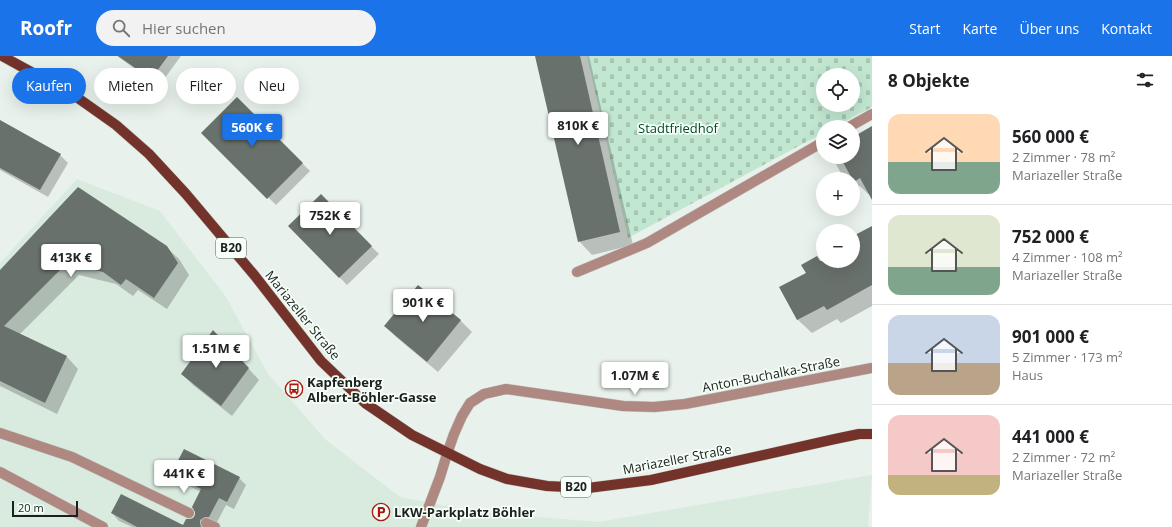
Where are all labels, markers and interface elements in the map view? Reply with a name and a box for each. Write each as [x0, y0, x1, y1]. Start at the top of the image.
search box [96, 10, 376, 46]
text: Roofr [20, 15, 72, 41]
icon: search [110, 17, 132, 39]
text: Hier suchen [142, 18, 226, 38]
text: Start [909, 19, 941, 38]
text: Karte [963, 19, 997, 38]
text: Über uns [1019, 19, 1079, 38]
text: Kontakt [1101, 19, 1152, 38]
chip: Kaufen [12, 68, 86, 104]
chip: Mieten [94, 68, 168, 104]
chip: Filter [176, 68, 236, 104]
chip: Neu [244, 68, 299, 104]
map controls [816, 68, 860, 268]
button: locate [816, 68, 860, 112]
text: 8 Objekte [888, 69, 970, 92]
icon: filters [1134, 69, 1156, 91]
pin: 810K € [545, 112, 611, 146]
pin: 560K € [219, 114, 285, 148]
text: 810K € [557, 116, 599, 134]
text: 560K € [231, 118, 273, 136]
park label: Stadtfriedhof [638, 119, 719, 137]
button: layers [816, 120, 860, 164]
text: 560 000 € [1012, 125, 1089, 148]
icon: home [920, 130, 968, 178]
text: 2 Zimmer · 78 m² [1012, 148, 1115, 166]
text: Mariazeller Straße [1012, 166, 1122, 184]
button: + [816, 172, 860, 216]
pin: 752K € [297, 202, 363, 236]
text: 752K € [309, 206, 351, 224]
button: − [816, 224, 860, 268]
text: 752 000 € [1012, 225, 1089, 248]
icon: home [920, 231, 968, 279]
road number: B20 [216, 238, 246, 258]
pin: 413K € [38, 244, 104, 278]
text: 413K € [50, 248, 92, 266]
text: 4 Zimmer · 108 m² [1012, 248, 1123, 266]
street label: Mariazeller Straße [261, 266, 345, 364]
text: Mariazeller Straße [1012, 266, 1122, 284]
pin: 901K € [390, 289, 456, 323]
text: 901K € [402, 293, 444, 311]
text: 901 000 € [1012, 325, 1089, 348]
icon: home [920, 331, 968, 379]
pin: 1.51M € [179, 335, 253, 369]
text: 1.51M € [191, 339, 241, 357]
text: 5 Zimmer · 173 m² [1012, 348, 1123, 366]
street label: Anton-Buchalka-Straße [701, 352, 841, 396]
pin: 1.07M € [598, 362, 672, 396]
text: 1.07M € [610, 366, 660, 384]
text: Haus [1012, 366, 1043, 384]
place label: Kapfenberg Albert-Böhler-Gasse [307, 373, 437, 406]
bus stop icon: Kapfenberg Albert-Böhler-Gasse [284, 379, 304, 399]
text: 441 000 € [1012, 425, 1089, 448]
icon: home [920, 431, 968, 479]
street label: Mariazeller Straße [621, 440, 733, 478]
text: 2 Zimmer · 72 m² [1012, 448, 1115, 466]
pin: 441K € [151, 460, 217, 494]
text: 441K € [163, 464, 205, 482]
text: Mariazeller Straße [1012, 466, 1122, 484]
road number: B20 [561, 477, 591, 497]
scale bar [12, 499, 78, 518]
text: 20 m [18, 500, 44, 515]
parking icon: LKW-Parkplatz Böhler [371, 502, 391, 522]
place label: LKW-Parkplatz Böhler [394, 503, 535, 521]

